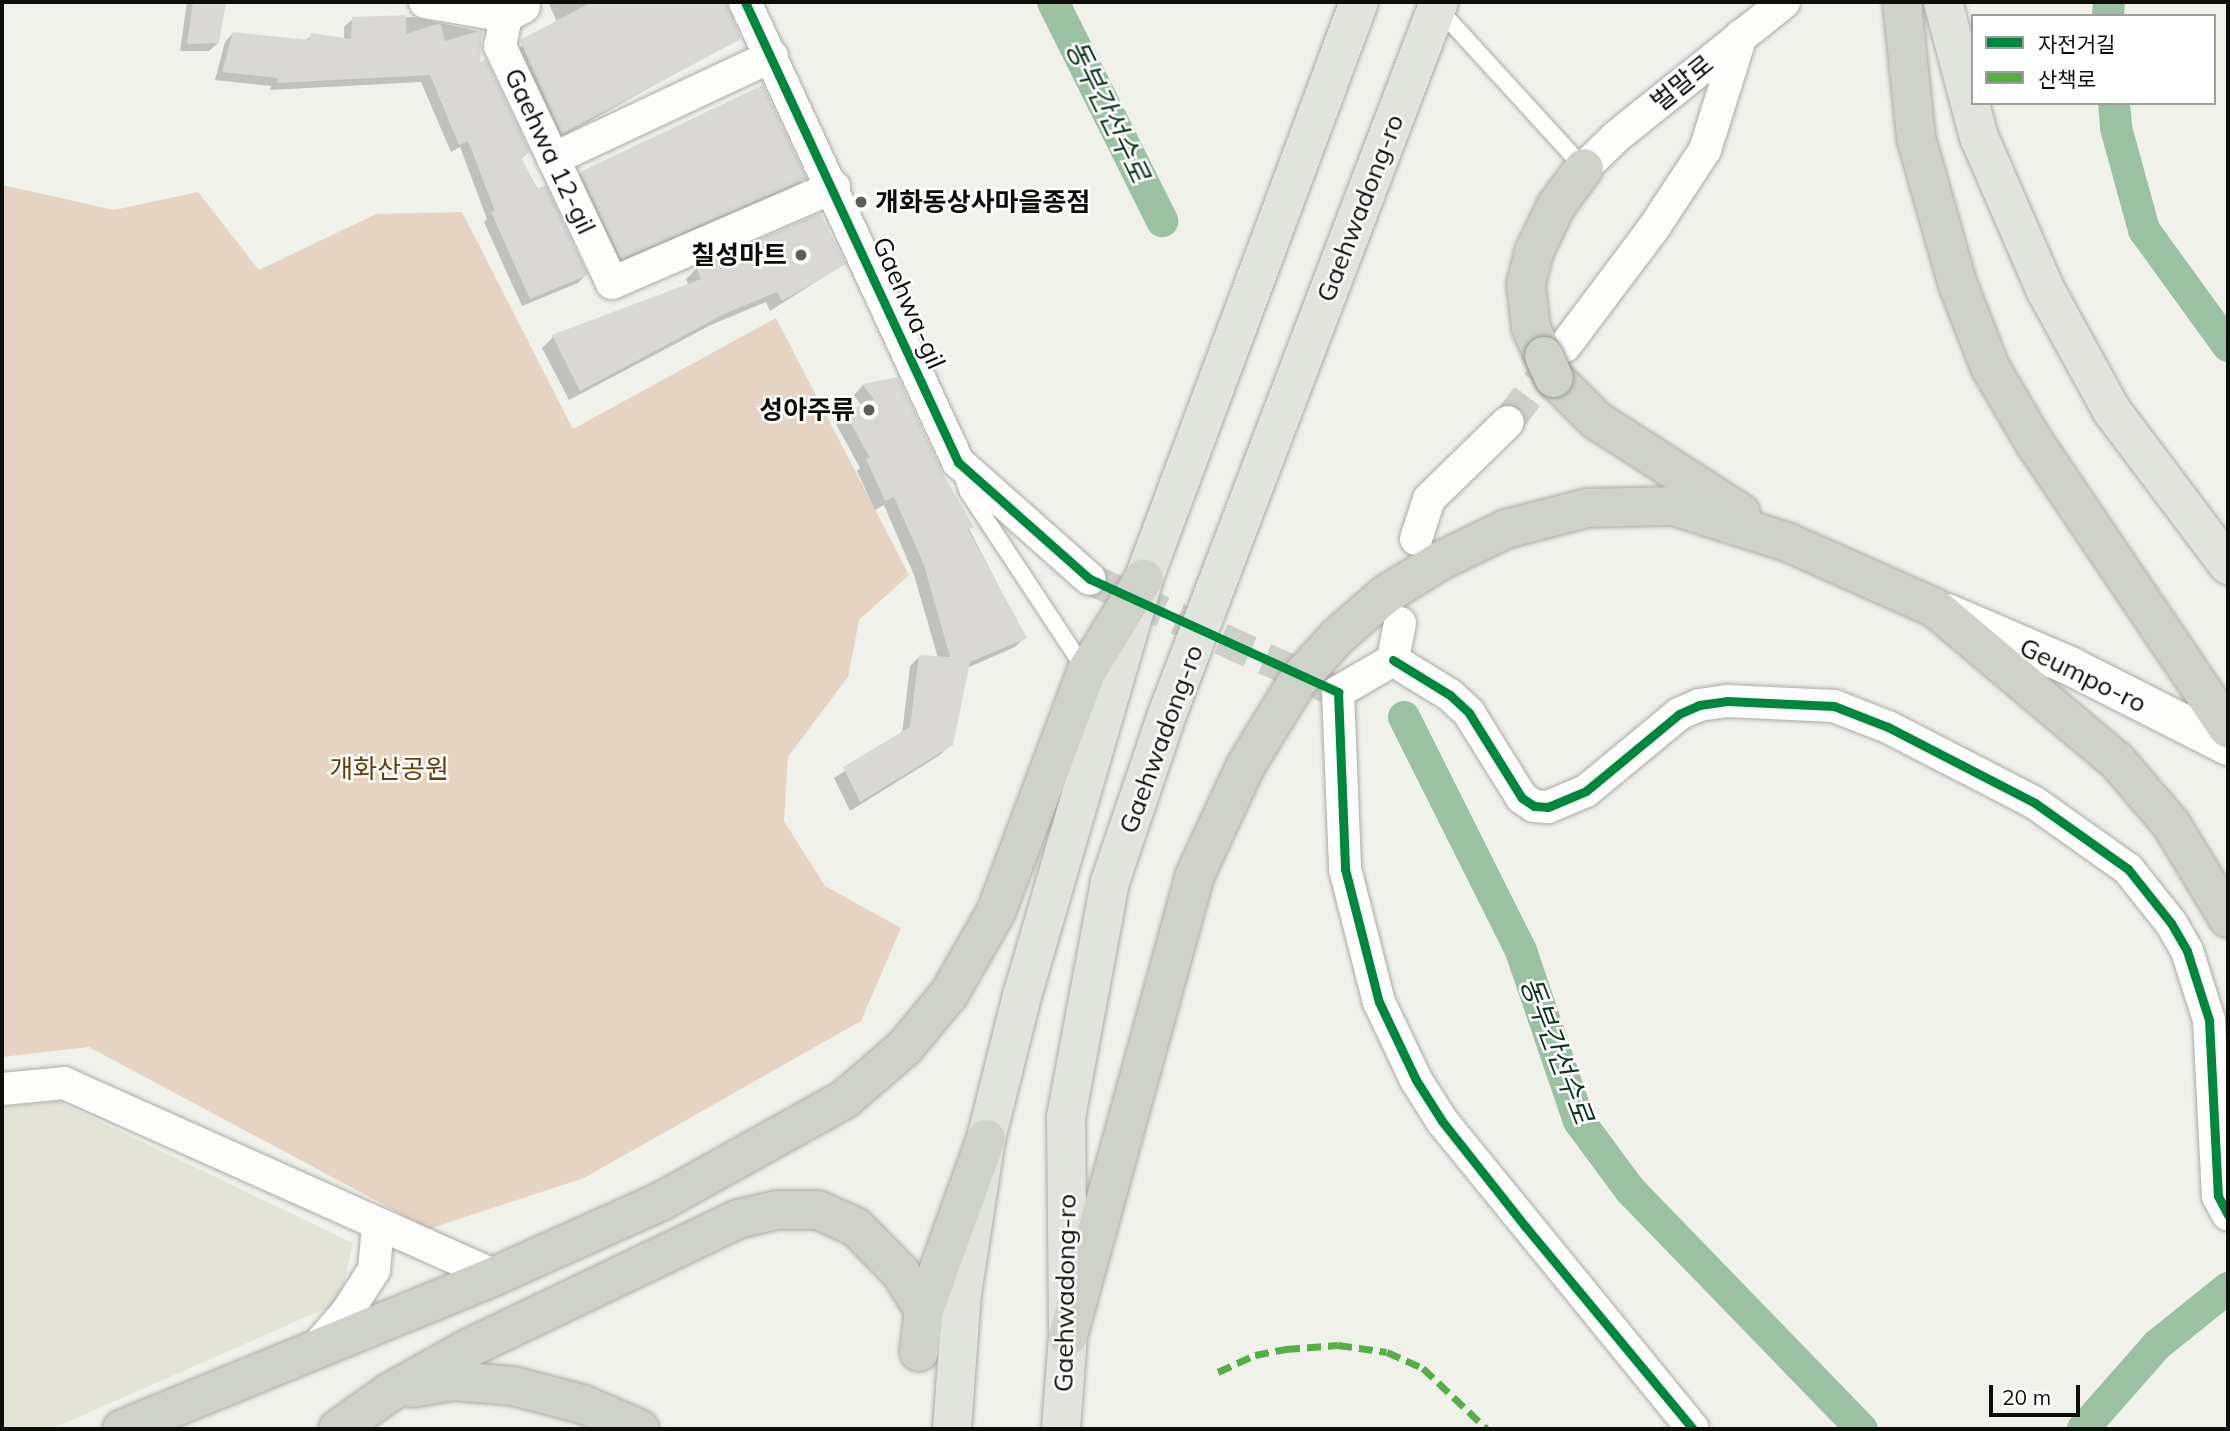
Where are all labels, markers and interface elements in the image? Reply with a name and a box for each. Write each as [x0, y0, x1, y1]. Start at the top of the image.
legend [1971, 14, 2216, 105]
text: 자전거길 [2038, 31, 2115, 57]
water label: 동부간선수로 [1059, 34, 1157, 188]
street label: 벌말로 [1644, 48, 1720, 118]
street label: Gaehwa 12-gil [498, 63, 602, 239]
text: 산책로 [2038, 66, 2096, 92]
street label: Gaehwadong-ro [1310, 110, 1410, 306]
place label: 개화동상사마을종점 [875, 186, 1090, 218]
marker: 개화동상사마을종점 [853, 194, 869, 210]
street label: Gaehwa-gil [866, 232, 952, 374]
place label: 칠성마트 [691, 239, 787, 271]
marker: 칠성마트 [793, 247, 809, 263]
place label: 성아주류 [759, 394, 855, 426]
marker: 성아주류 [861, 402, 877, 418]
street label: Geumpo-ro [2015, 631, 2151, 719]
street label: Gaehwadong-ro [1112, 640, 1210, 838]
park label: 개화산공원 [329, 753, 449, 785]
water label: 동부간선수로 [1514, 972, 1600, 1128]
street label: Gaehwadong-ro [1048, 1194, 1082, 1392]
scale bar [1992, 1372, 2083, 1416]
text: 20 m [2002, 1384, 2051, 1410]

